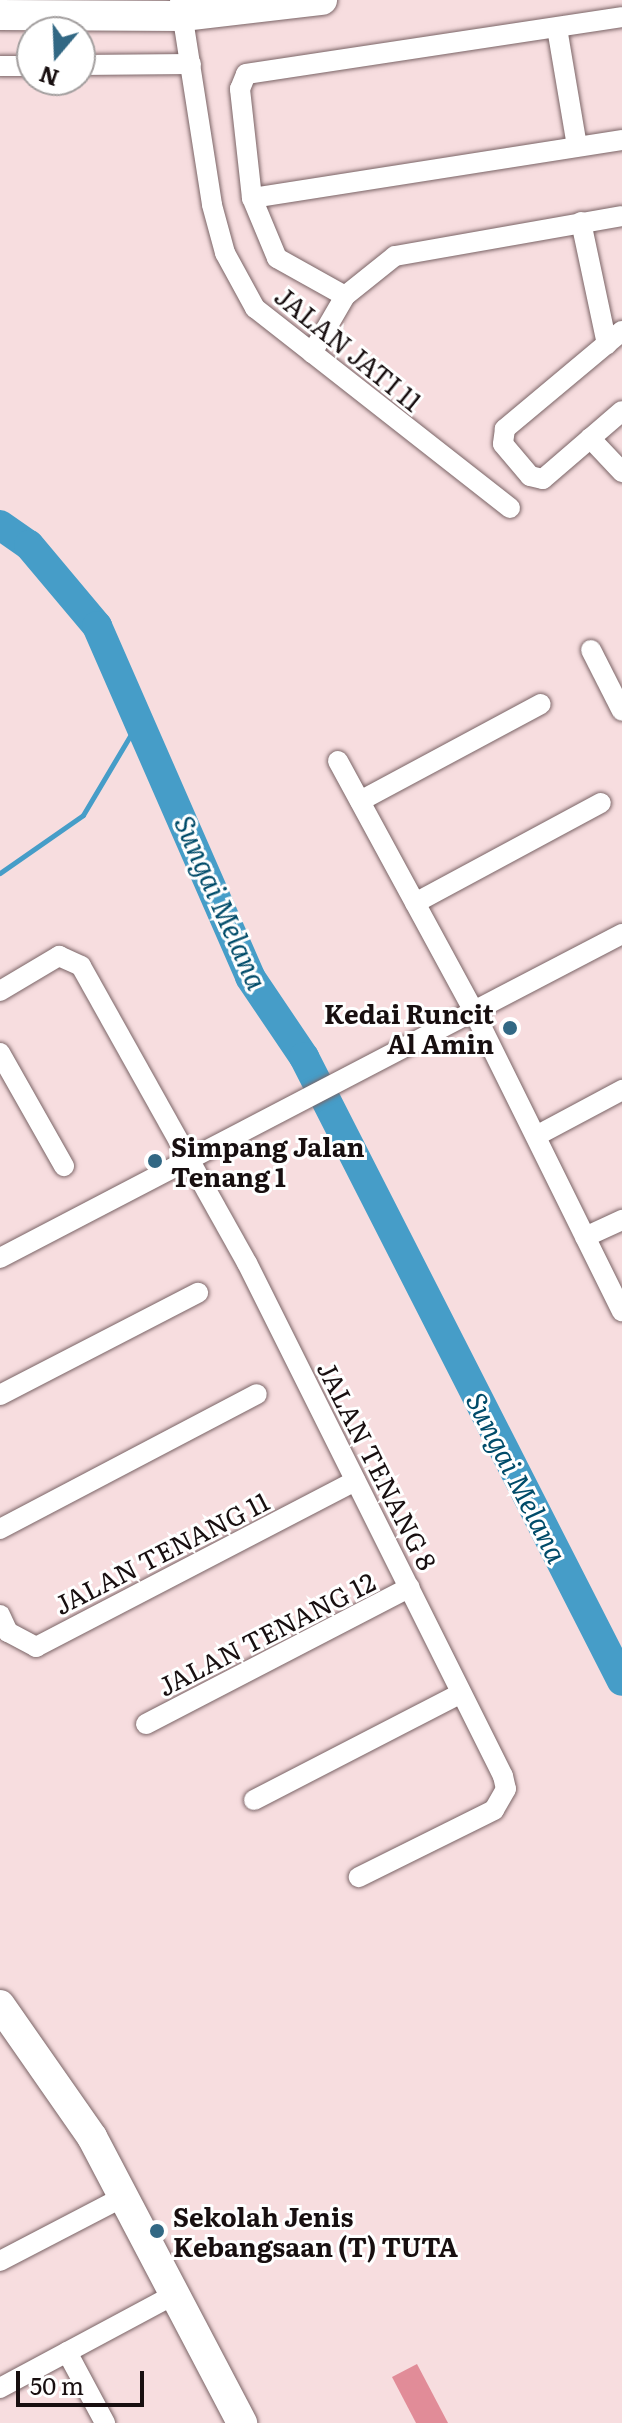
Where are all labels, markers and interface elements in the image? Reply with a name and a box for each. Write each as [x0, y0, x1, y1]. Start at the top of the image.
north arrow [16, 16, 96, 96]
text: N [35, 59, 63, 96]
street label: JALAN JATI 11 [269, 279, 429, 417]
water label: Sungai Melana [169, 810, 275, 994]
place label: Kedai Runcit Al Amin [324, 997, 494, 1058]
marker: Kedai Runcit Al Amin [501, 1019, 519, 1037]
place label: Simpang Jalan Tenang 1 [171, 1130, 364, 1192]
marker: Simpang Jalan Tenang 1 [146, 1152, 164, 1170]
street label: JALAN TENANG 8 [312, 1355, 444, 1575]
water label: Sungai Melana [461, 1386, 575, 1568]
street label: JALAN TENANG 11 [48, 1484, 274, 1620]
street label: JALAN TENANG 12 [152, 1565, 380, 1701]
place label: Sekolah Jenis Kebangsaan (T) TUTA [173, 2200, 458, 2262]
marker: Sekolah Jenis Kebangsaan (T) TUTA [148, 2222, 166, 2240]
scale bar [20, 2355, 148, 2405]
text: 50 m [30, 2367, 84, 2402]

